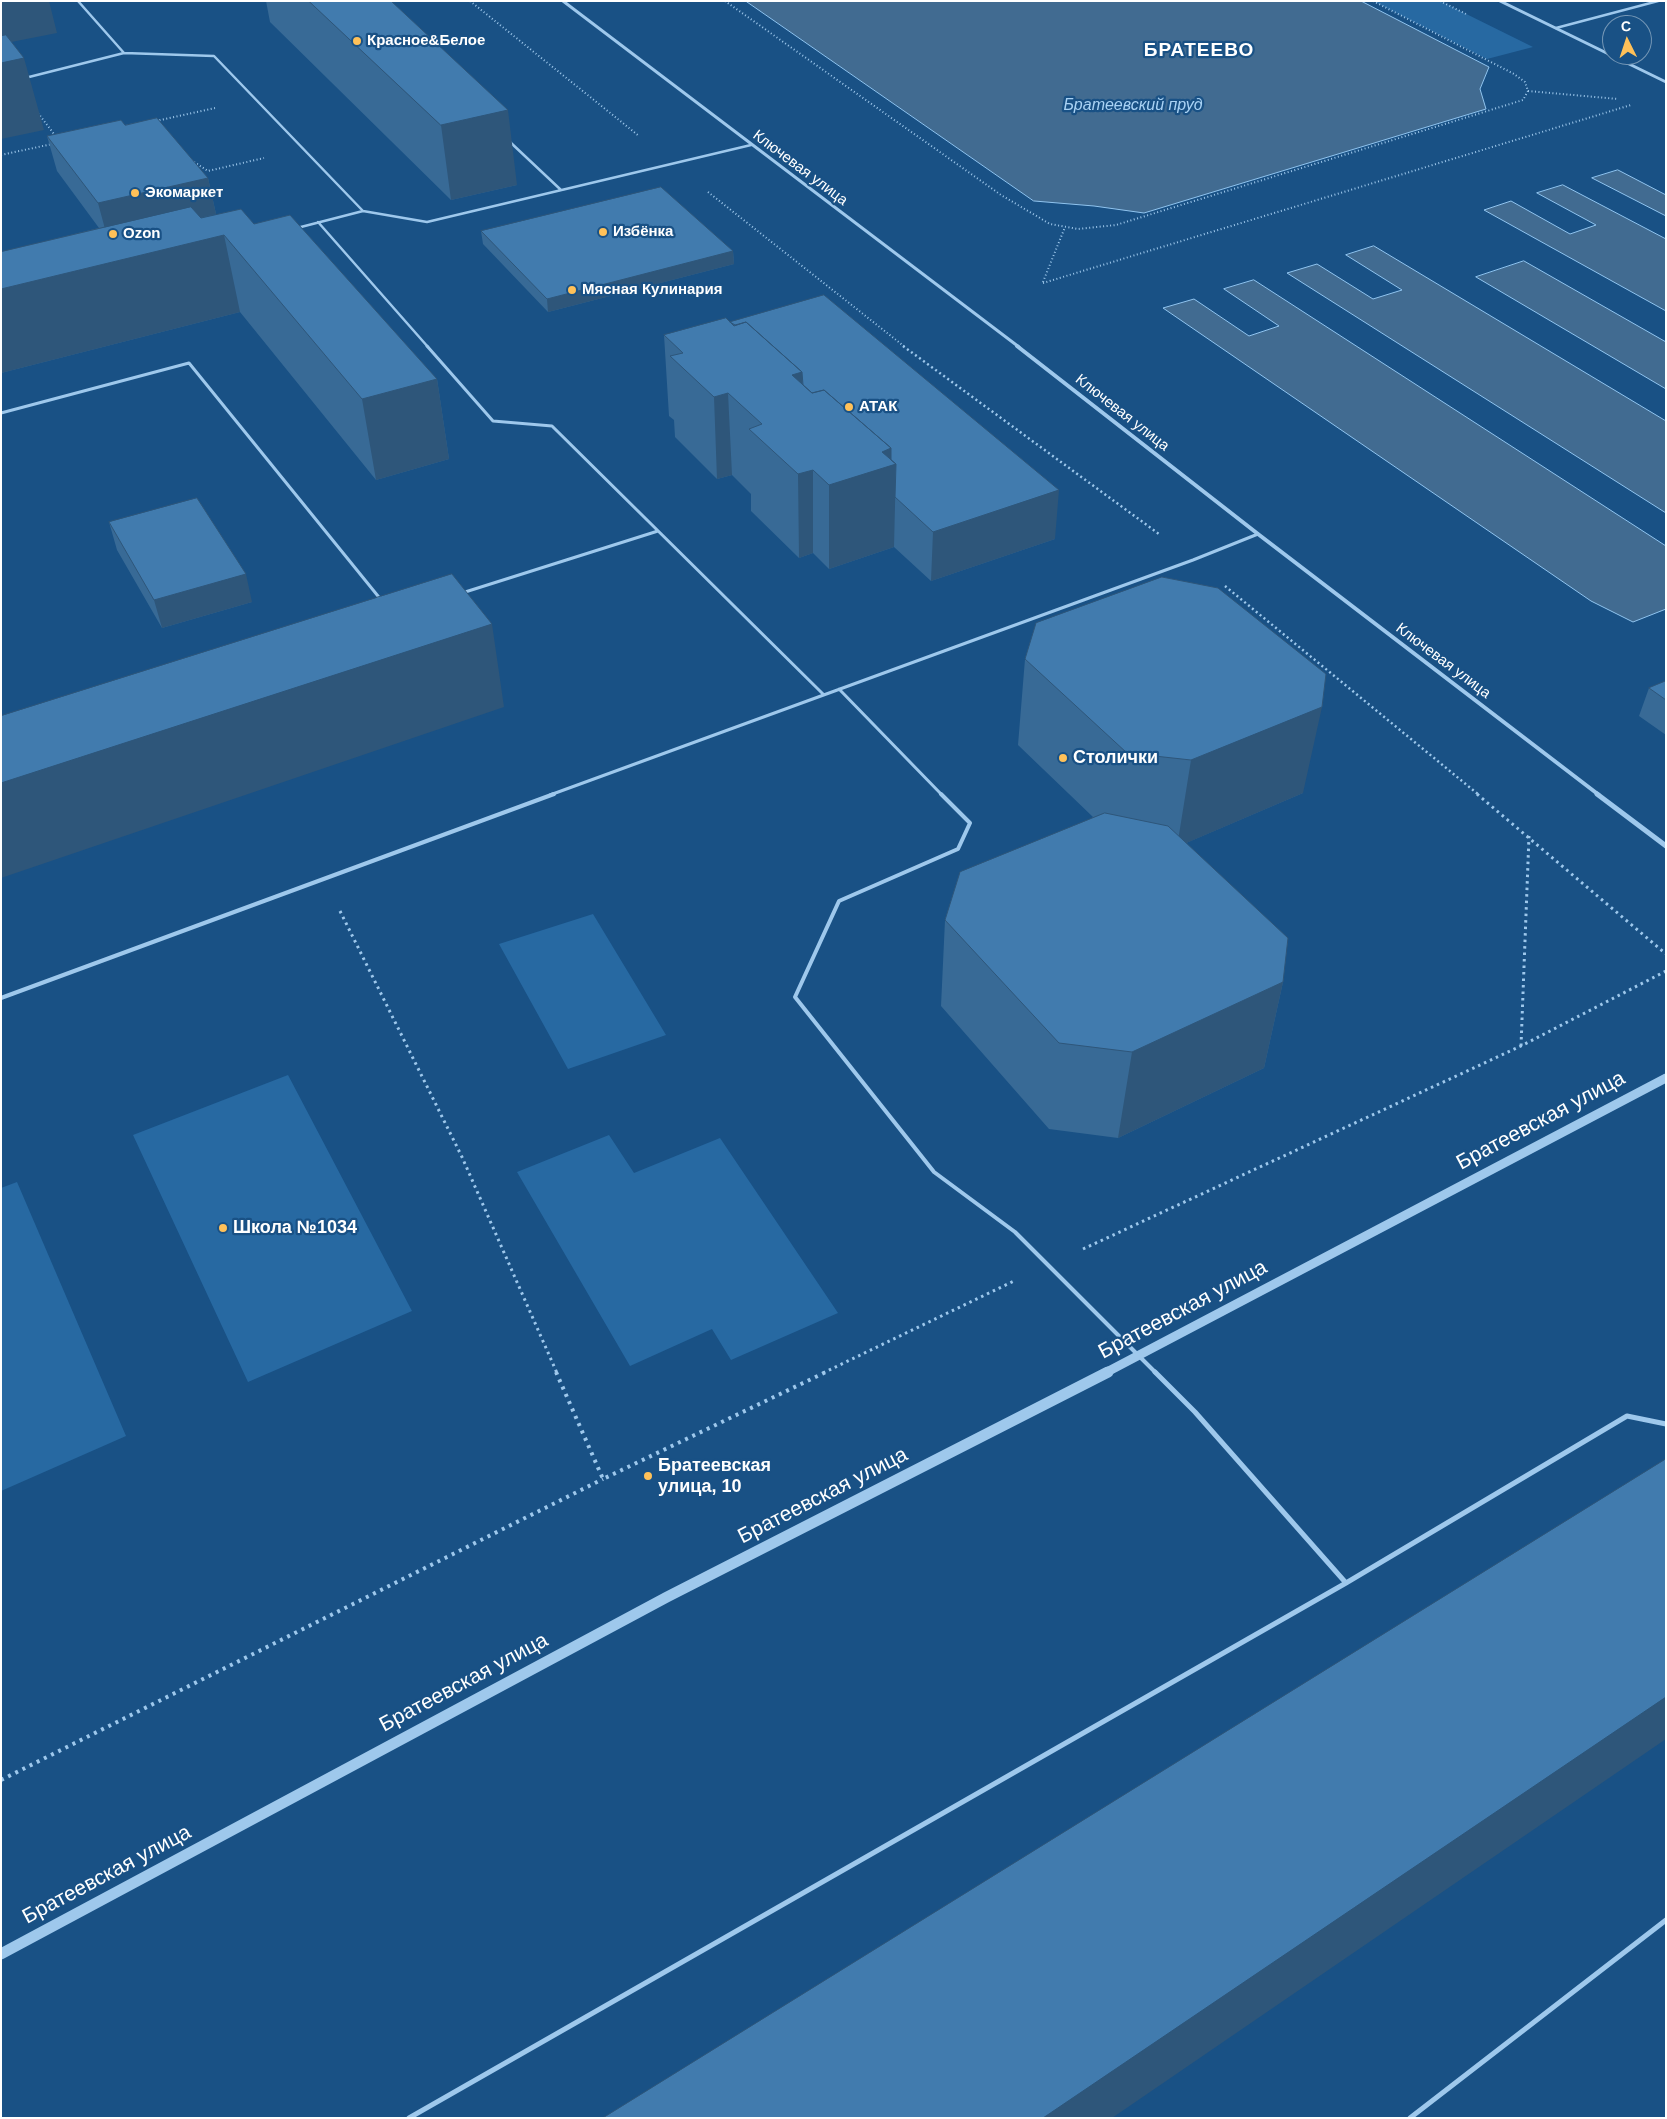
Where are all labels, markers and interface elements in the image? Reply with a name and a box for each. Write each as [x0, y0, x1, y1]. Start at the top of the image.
north arrow [1602, 15, 1652, 65]
text: С [1620, 18, 1632, 34]
place label: Красное&Белое [367, 32, 485, 50]
marker: Красное&Белое [351, 35, 363, 47]
district label: БРАТЕЕВО [1143, 40, 1255, 62]
water label: Братеевский пруд [1063, 96, 1203, 116]
street label: Ключевая улица [749, 126, 851, 210]
place label: Экомаркет [145, 184, 223, 202]
marker: Экомаркет [129, 187, 141, 199]
place label: Избёнка [613, 223, 673, 241]
place label: Ozon [123, 225, 160, 243]
marker: Избёнка [597, 226, 609, 238]
marker: Ozon [107, 228, 119, 240]
place label: Мясная Кулинария [582, 281, 723, 299]
marker: Мясная Кулинария [566, 284, 578, 296]
street label: Ключевая улица [1071, 371, 1173, 455]
place label: АТАК [859, 398, 897, 416]
marker: АТАК [843, 401, 855, 413]
street label: Ключевая улица [1392, 619, 1494, 703]
place label: Столички [1073, 747, 1158, 769]
marker: Столички [1057, 752, 1069, 764]
street label: Братеевская улица [1452, 1066, 1630, 1176]
place label: Школа №1034 [233, 1217, 357, 1239]
marker: Школа №1034 [217, 1222, 229, 1234]
street label: Братеевская улица [1094, 1255, 1272, 1365]
street label: Братеевская улица [734, 1442, 912, 1550]
place label: Братеевская улица, 10 [658, 1455, 771, 1498]
marker: Братеевская улица, 10 [642, 1470, 654, 1482]
street label: Братеевская улица [375, 1628, 553, 1738]
street label: Братеевская улица [18, 1820, 196, 1930]

